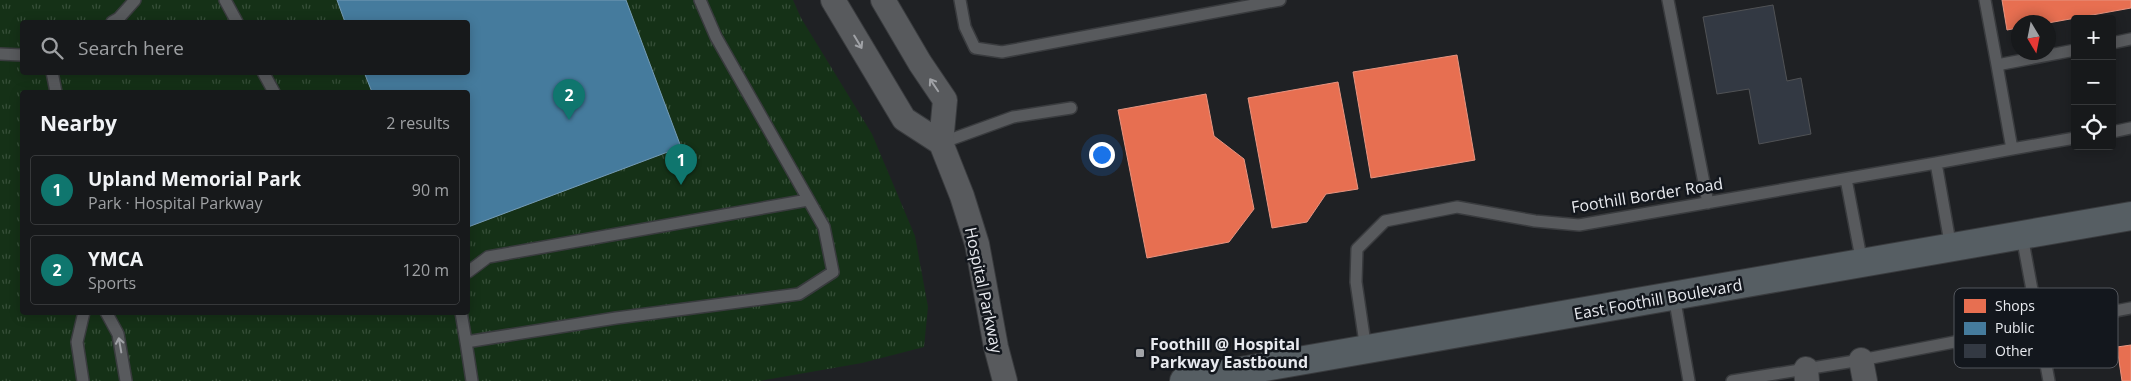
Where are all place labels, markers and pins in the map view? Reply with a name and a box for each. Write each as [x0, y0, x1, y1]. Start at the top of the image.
pin: 2 [553, 79, 585, 120]
pin: 1 [665, 144, 697, 185]
place label: Foothill @ Hospital Parkway Eastbound [1150, 333, 1308, 373]
marker: Foothill @ Hospital Parkway Eastbound [1134, 347, 1146, 359]

